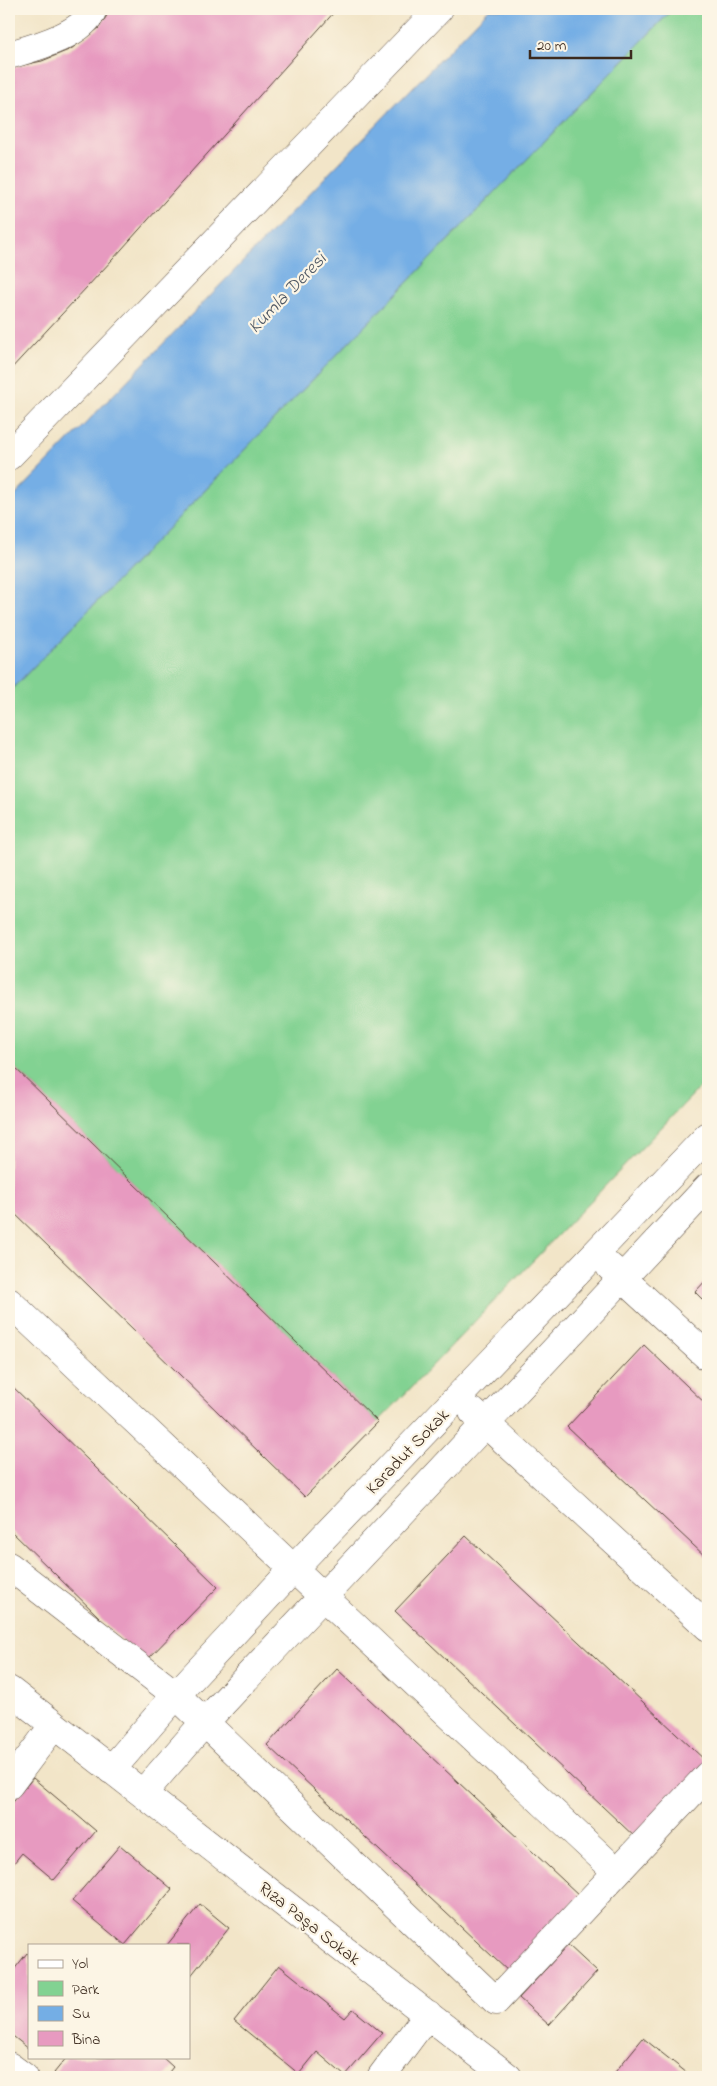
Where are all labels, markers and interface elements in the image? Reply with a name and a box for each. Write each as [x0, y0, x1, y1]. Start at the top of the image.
scale bar [530, 28, 631, 60]
text: 20 m [537, 35, 567, 57]
water label: Kumla Deresi [242, 246, 334, 340]
street label: Karadut Sokak [361, 1404, 456, 1501]
street label: Rıza Paşa Sokak [252, 1876, 365, 1973]
legend [28, 1944, 190, 2058]
text: Yol [72, 1953, 88, 1975]
text: Park [72, 1979, 100, 2001]
text: Su [72, 2003, 90, 2025]
text: Bina [71, 2029, 100, 2051]

